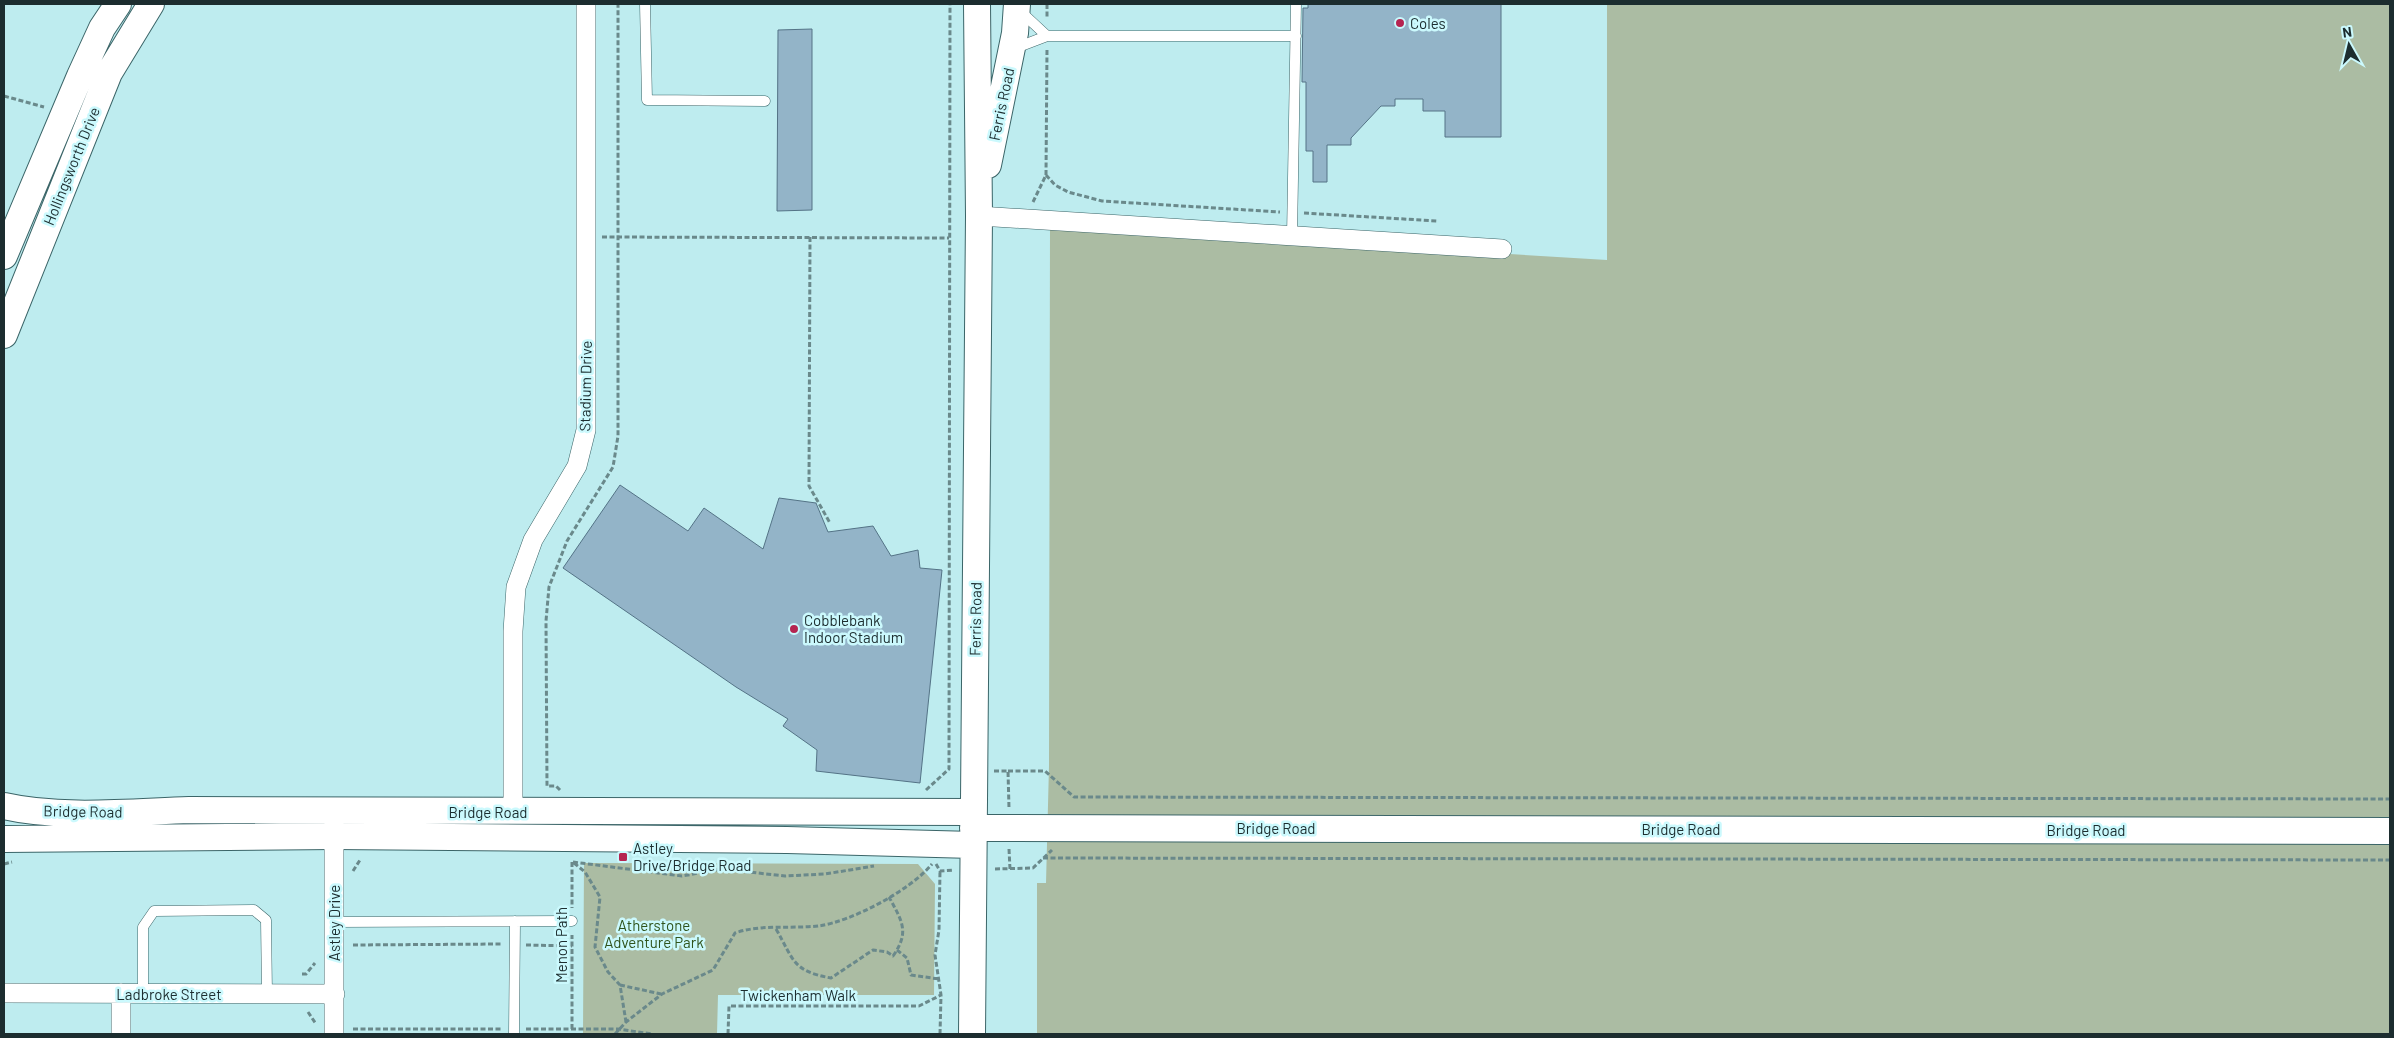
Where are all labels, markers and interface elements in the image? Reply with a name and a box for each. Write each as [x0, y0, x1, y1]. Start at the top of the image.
place label: Coles [1410, 14, 1446, 32]
marker: Coles [1394, 17, 1406, 29]
north arrow [2324, 20, 2374, 70]
text: N [2341, 23, 2353, 41]
street label: Ferris Road [984, 66, 1018, 142]
street label: Hollingsworth Drive [39, 104, 103, 228]
street label: Stadium Drive [575, 340, 595, 432]
street label: Ferris Road [965, 582, 985, 656]
place label: Cobblebank Indoor Stadium [804, 611, 903, 646]
marker: Cobblebank Indoor Stadium [788, 623, 800, 635]
street label: Bridge Road [43, 801, 123, 821]
street label: Bridge Road [448, 803, 528, 821]
street label: Bridge Road [1236, 819, 1316, 837]
street label: Bridge Road [1641, 820, 1721, 838]
street label: Bridge Road [2046, 821, 2126, 839]
place label: Astley Drive/Bridge Road [633, 839, 752, 874]
marker: Astley Drive/Bridge Road [617, 851, 629, 863]
street label: Astley Drive [325, 885, 343, 961]
street label: Menon Path [552, 907, 570, 983]
park label: Atherstone Adventure Park [604, 916, 704, 951]
street label: Ladbroke Street [116, 985, 222, 1003]
street label: Twickenham Walk [740, 986, 856, 1004]

